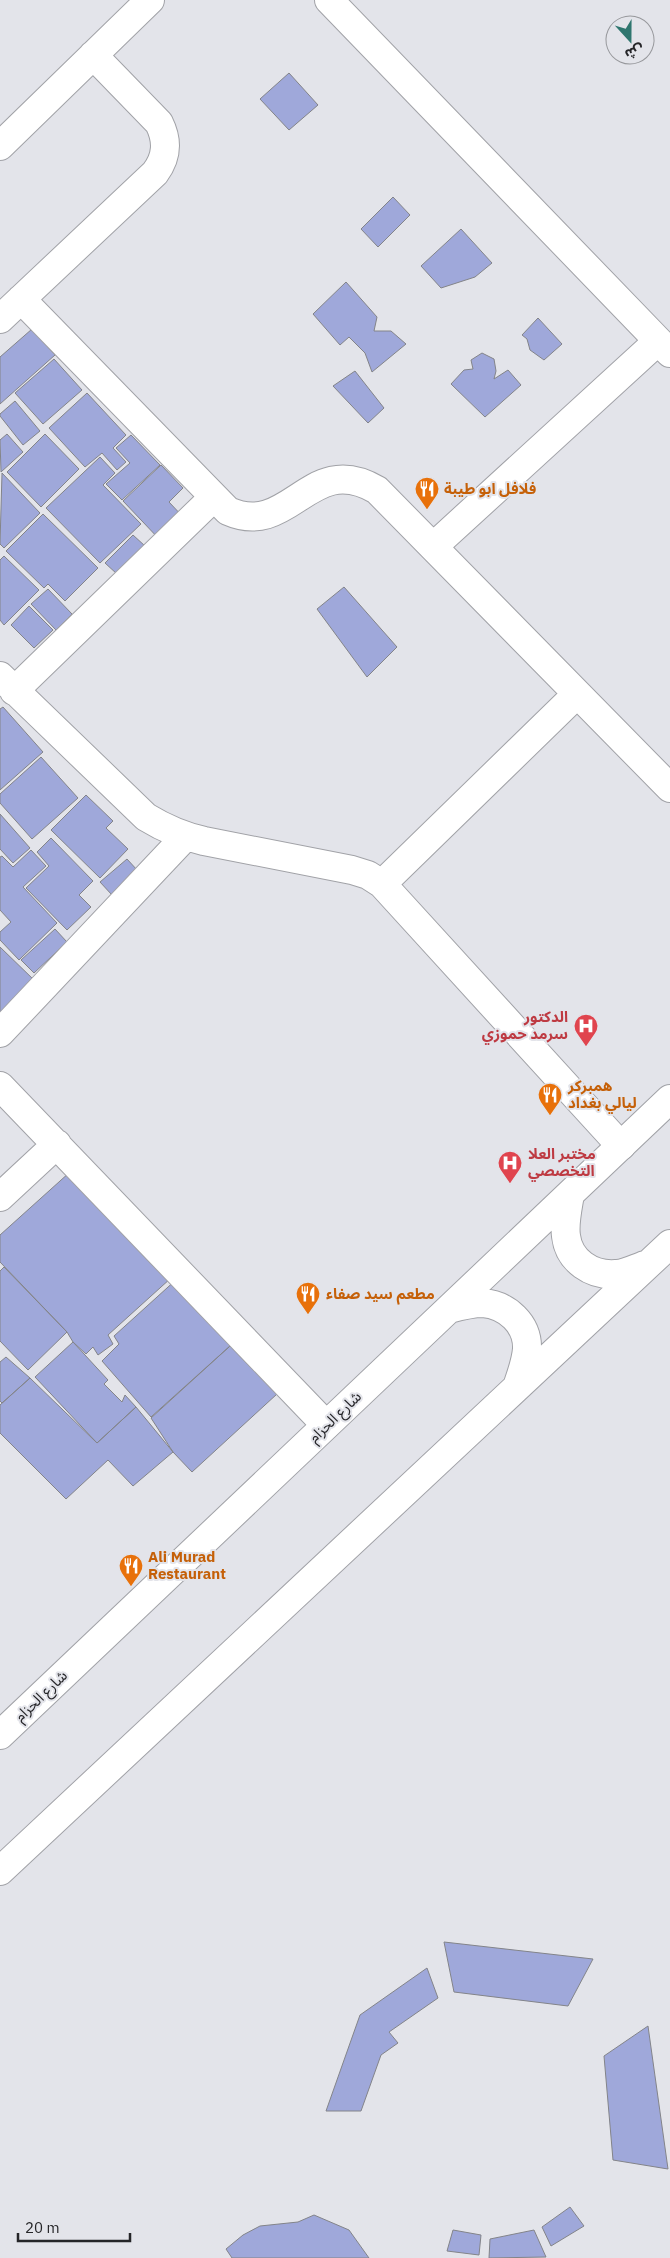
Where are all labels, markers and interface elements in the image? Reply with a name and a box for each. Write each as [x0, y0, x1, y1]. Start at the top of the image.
north arrow [605, 15, 655, 65]
text: ش [622, 40, 647, 64]
restaurant icon: فلافل ابو طيبة [414, 476, 440, 510]
place label: فلافل ابو طيبة [444, 479, 536, 498]
place label: الدكتور سرمد حموزي [482, 1007, 568, 1045]
hospital icon: الدكتور سرمد حموزي [573, 1013, 599, 1047]
place label: همبركر ليالي بغداد [567, 1076, 637, 1114]
restaurant icon: همبركر ليالي بغداد [537, 1082, 563, 1116]
place label: مختبر العلا التخصصي [528, 1144, 596, 1182]
hospital icon: مختبر العلا التخصصي [497, 1150, 523, 1184]
restaurant icon: مطعم سيد صفاء [295, 1281, 321, 1315]
place label: مطعم سيد صفاء [326, 1284, 435, 1305]
street label: شارع الحزام [304, 1387, 367, 1449]
place label: Ali Murad Restaurant [148, 1547, 226, 1583]
restaurant icon: Ali Murad Restaurant [118, 1553, 144, 1587]
street label: شارع الحزام [10, 1666, 73, 1728]
scale bar [18, 2210, 130, 2242]
text: 20 m [25, 2218, 60, 2237]

